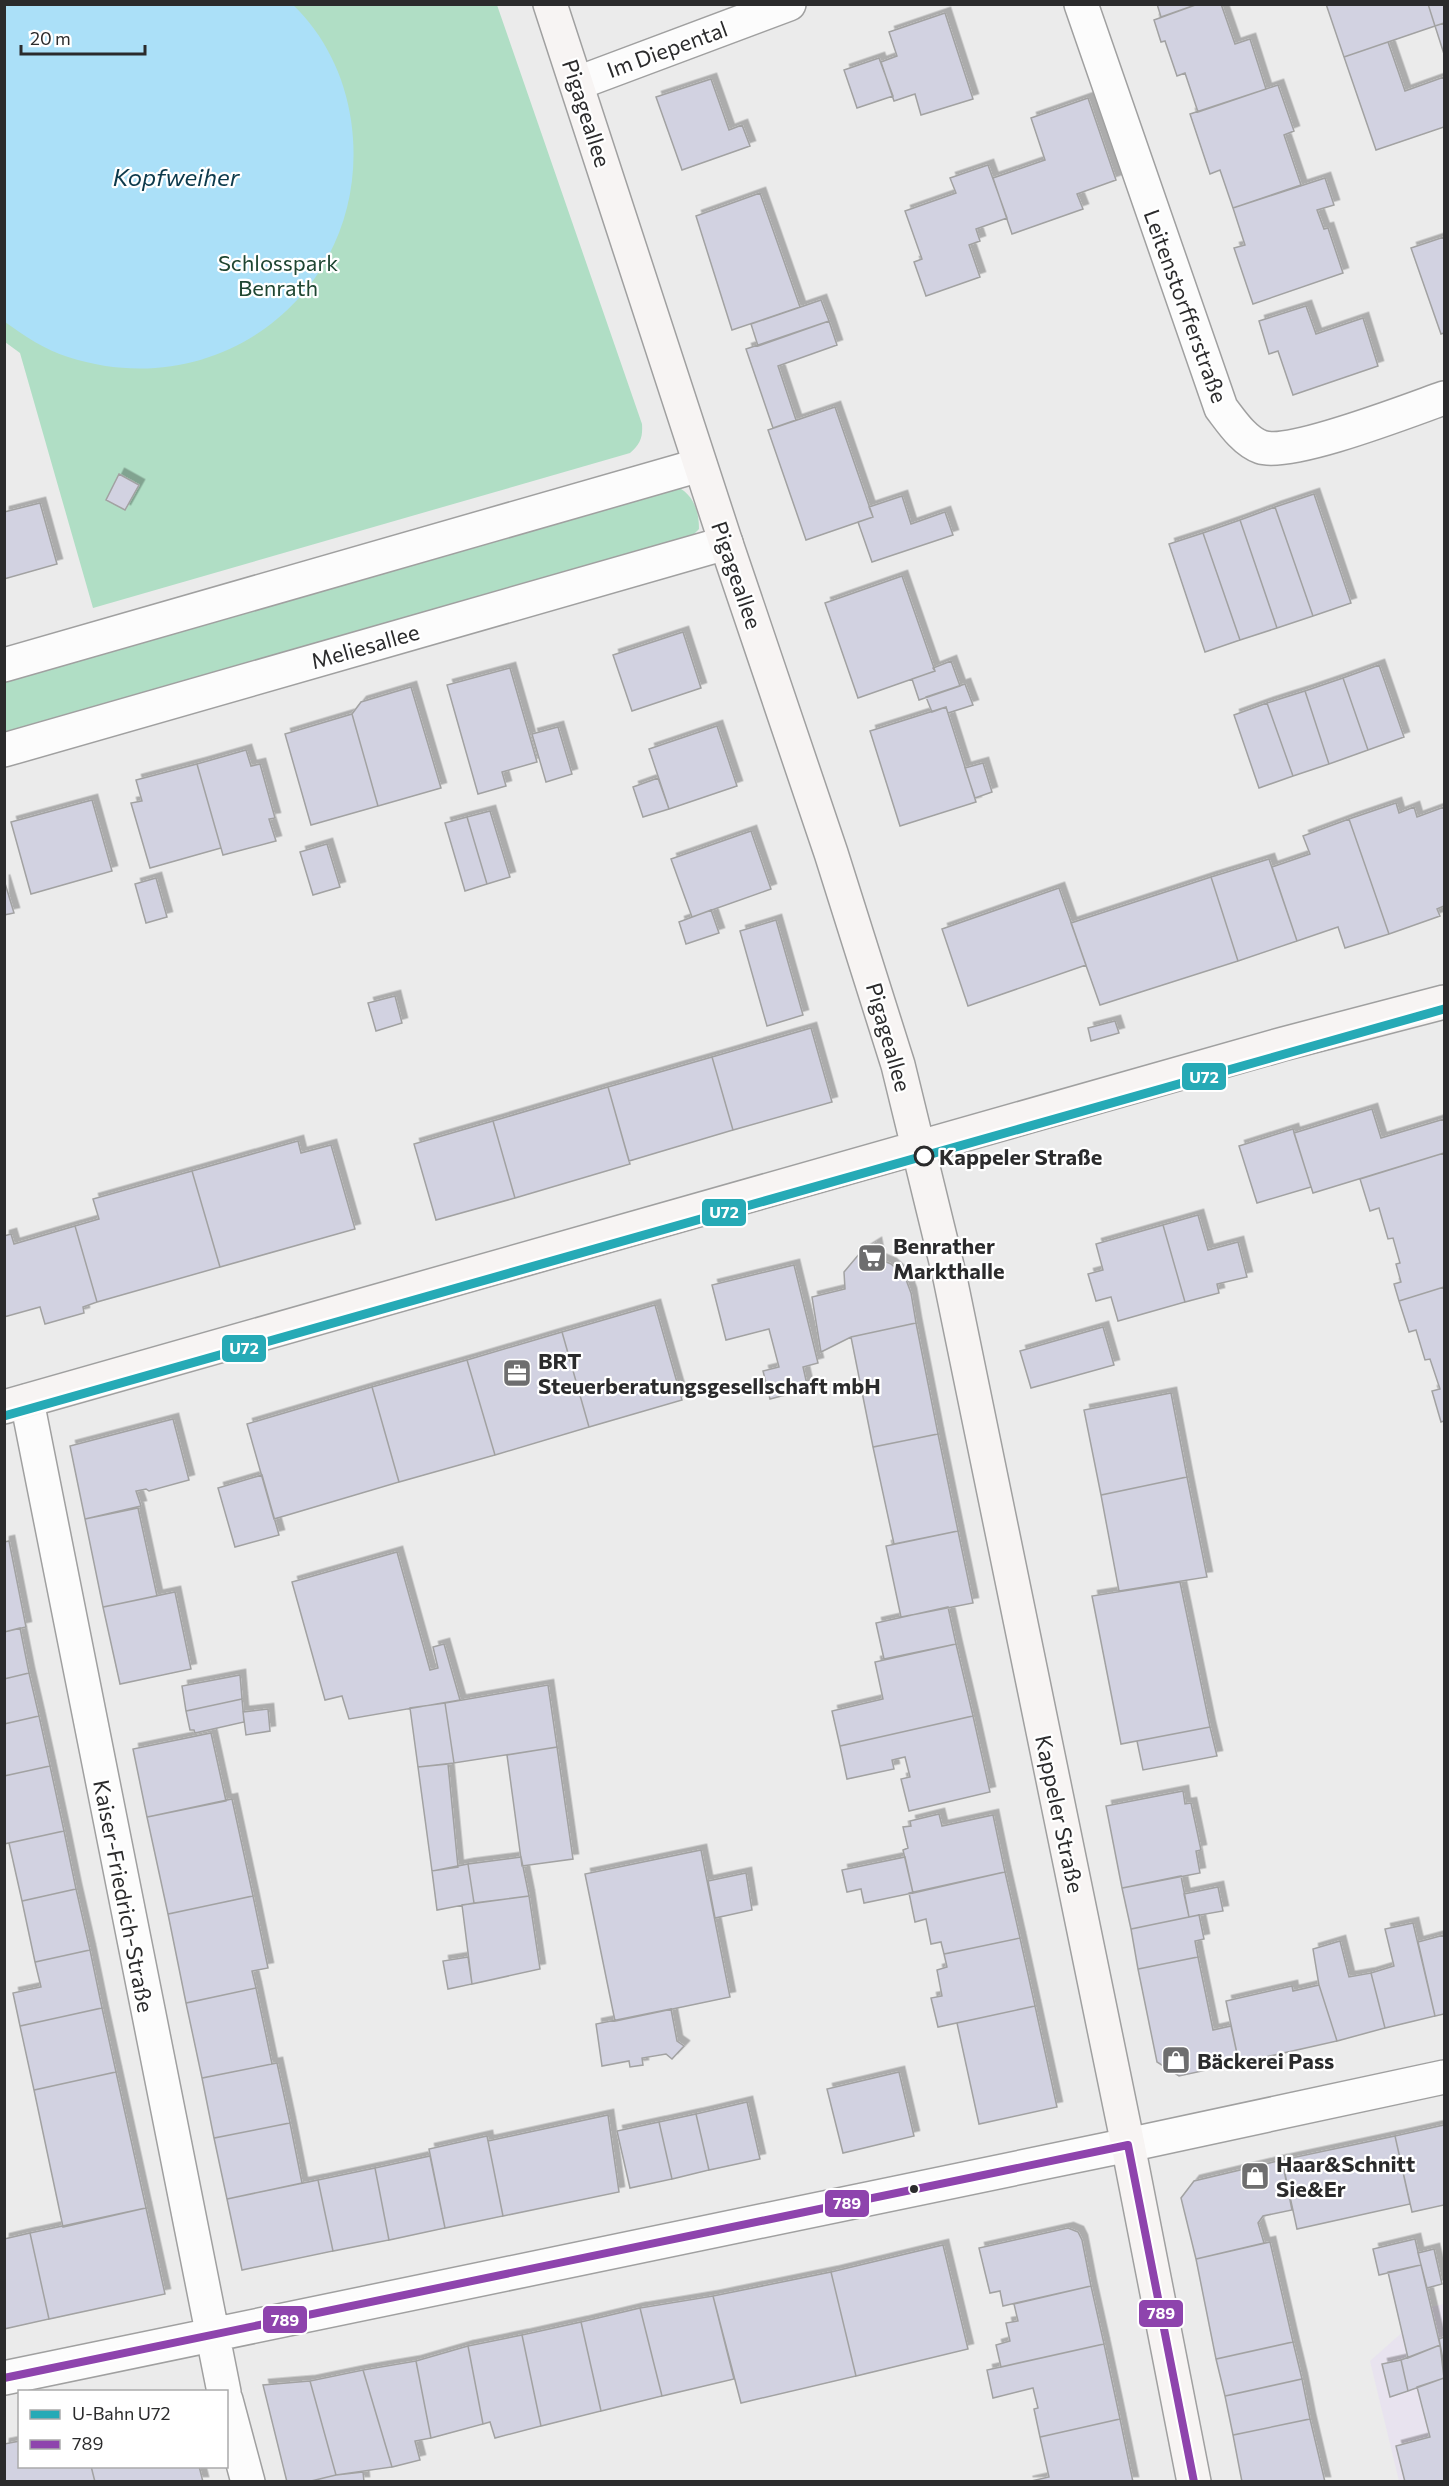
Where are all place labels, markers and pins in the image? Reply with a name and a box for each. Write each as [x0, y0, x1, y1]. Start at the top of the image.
place label: Kappeler Straße [939, 1143, 1102, 1170]
marker: Kappeler Straße [914, 1146, 934, 1166]
place label: Benrather Markthalle [893, 1232, 1004, 1284]
supermarket icon: Benrather Markthalle [856, 1242, 888, 1274]
place label: BRT Steuerberatungsgesellschaft mbH [538, 1347, 881, 1399]
office icon: BRT Steuerberatungsgesellschaft mbH [501, 1357, 533, 1389]
shop icon: Bäckerei Pass [1160, 2044, 1192, 2076]
place label: Bäckerei Pass [1197, 2047, 1334, 2074]
place label: Haar&Schnitt Sie&Er [1276, 2150, 1415, 2202]
shop icon: Haar&Schnitt Sie&Er [1239, 2160, 1271, 2192]
unlabelled marker [908, 2183, 920, 2195]

